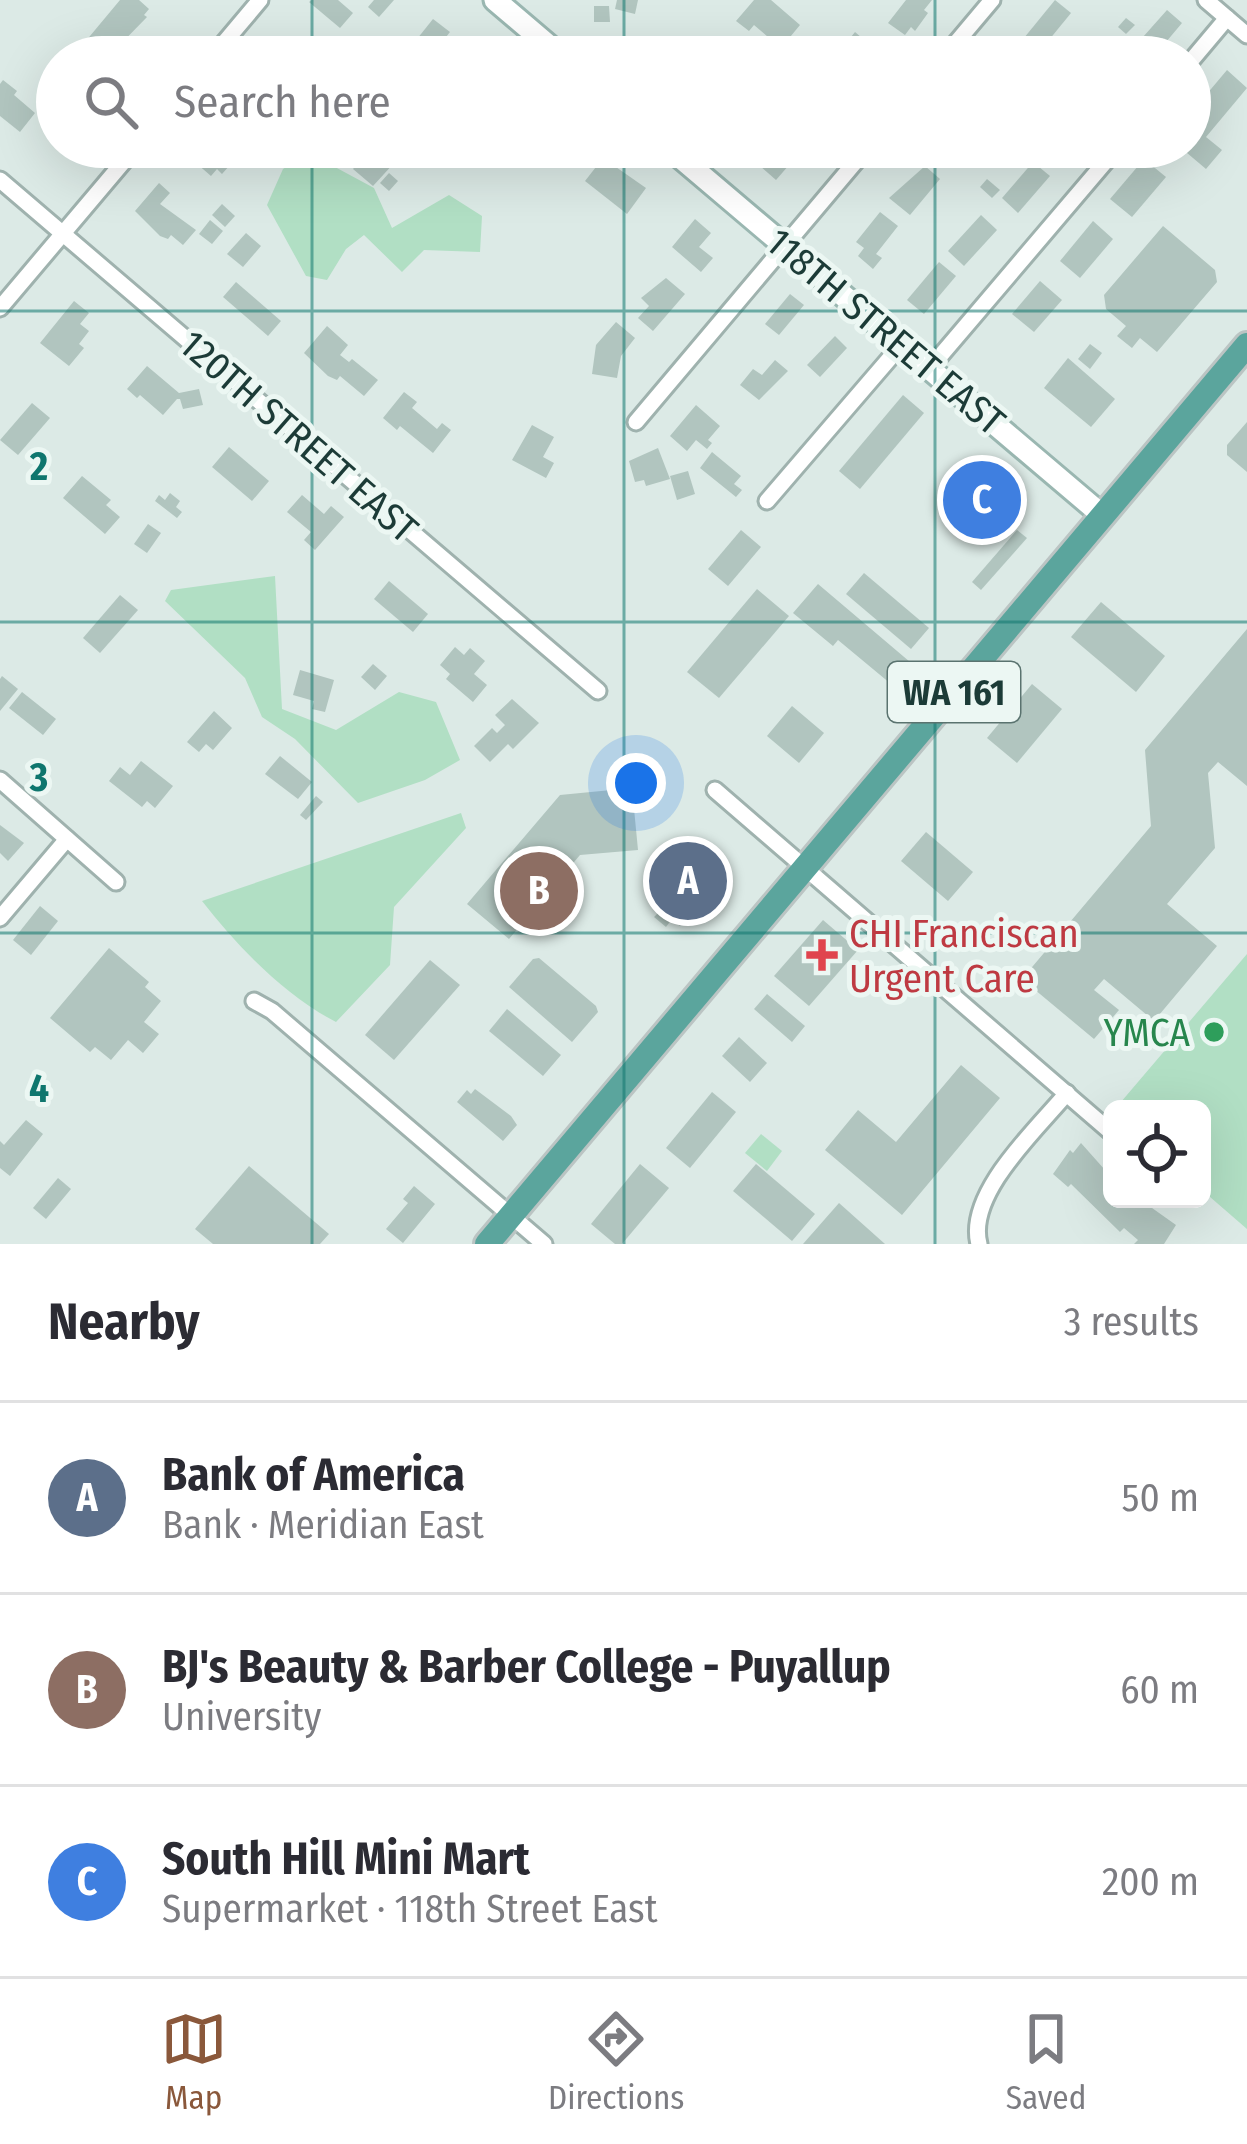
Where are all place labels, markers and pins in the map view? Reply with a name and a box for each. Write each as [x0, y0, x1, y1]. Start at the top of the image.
pin: C [943, 455, 1021, 545]
pin: A [649, 836, 727, 926]
pin: B [500, 846, 578, 936]
place label: CHI Franciscan Urgent Care [849, 911, 1079, 1002]
marker: CHI Franciscan Urgent Care [806, 939, 838, 971]
place label: YMCA [1104, 1010, 1190, 1056]
marker: YMCA [1201, 1019, 1227, 1045]

